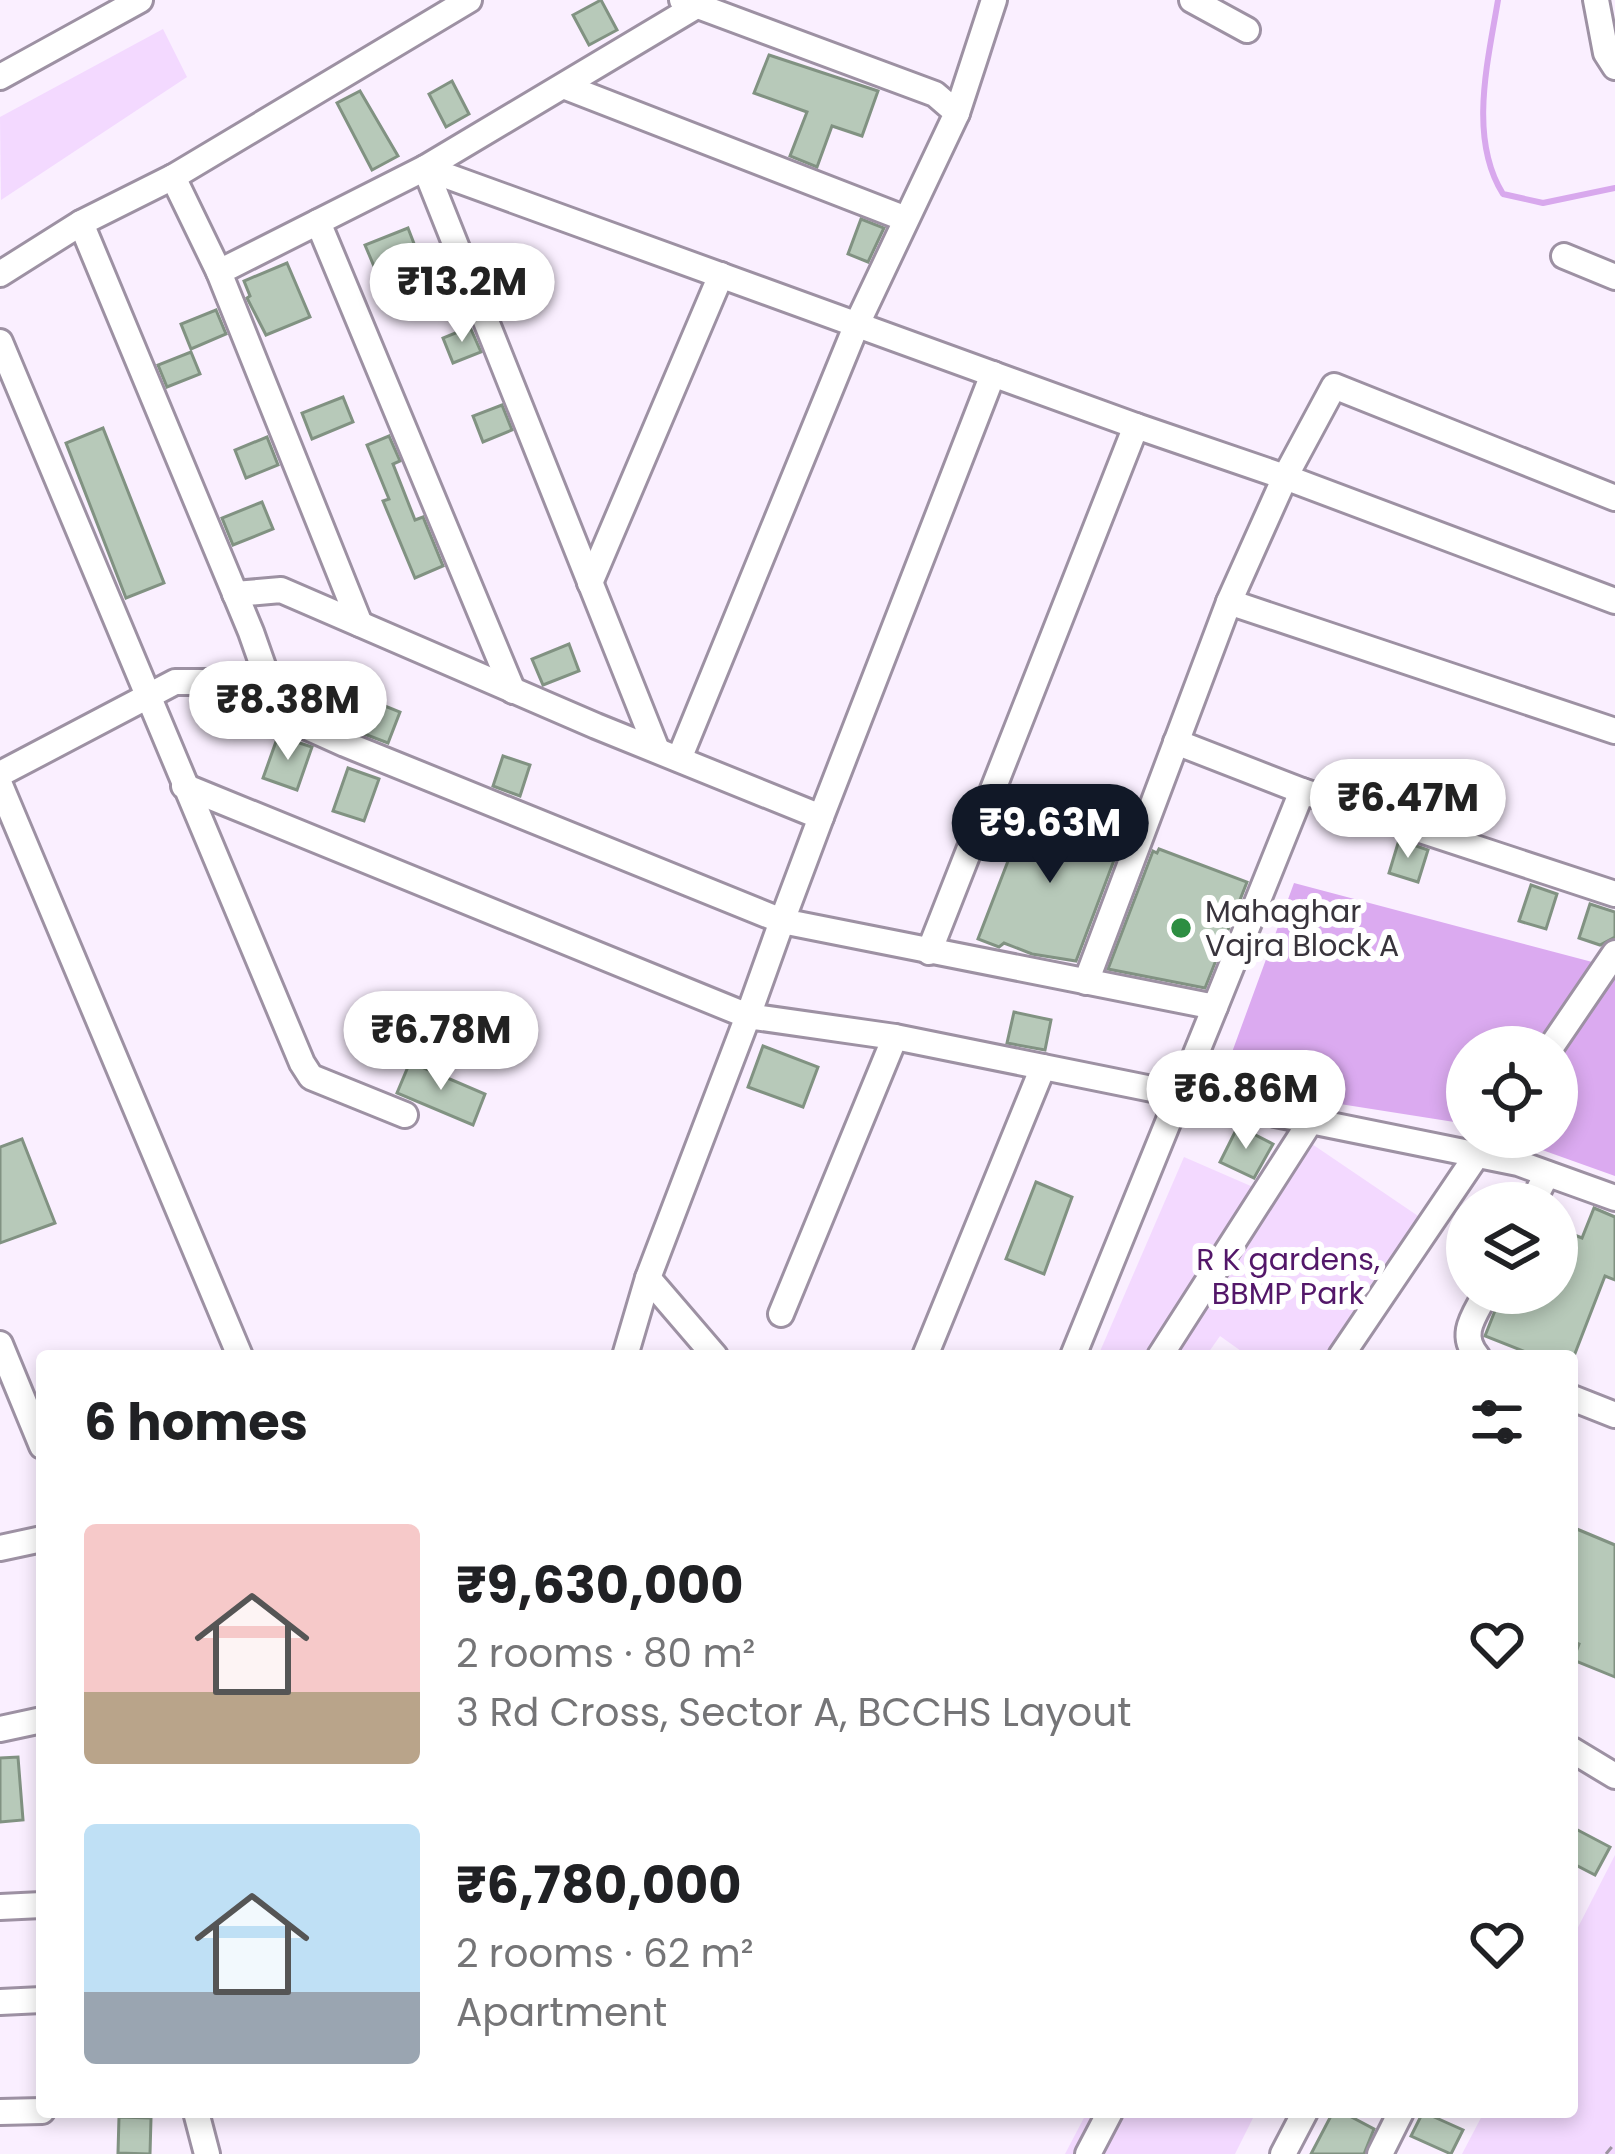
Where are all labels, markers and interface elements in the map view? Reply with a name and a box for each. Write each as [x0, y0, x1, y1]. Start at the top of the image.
pin: ₹13.2M [364, 243, 560, 345]
text: ₹13.2M [397, 254, 527, 309]
pin: ₹8.38M [190, 661, 386, 763]
text: ₹8.38M [216, 672, 360, 727]
pin: ₹6.47M [1310, 759, 1506, 861]
text: ₹6.47M [1337, 770, 1479, 825]
pin: ₹9.63M [952, 784, 1148, 886]
text: ₹9.63M [979, 795, 1121, 850]
place label: Mahaghar Vajra Block A [1205, 890, 1399, 967]
marker: Mahaghar Vajra Block A [1168, 915, 1194, 941]
pin: ₹6.78M [343, 991, 539, 1093]
text: ₹6.78M [370, 1002, 512, 1057]
map controls [1446, 1026, 1578, 1314]
button: locate [1446, 1026, 1578, 1158]
pin: ₹6.86M [1148, 1050, 1344, 1152]
text: ₹6.86M [1173, 1061, 1319, 1116]
button: layers [1446, 1182, 1578, 1314]
park label: R K gardens, BBMP Park [1196, 1238, 1380, 1315]
text: 6 homes [84, 1386, 308, 1458]
icon: filters [1464, 1389, 1530, 1455]
text: ₹9,630,000 [456, 1549, 744, 1621]
icon: home [180, 1572, 324, 1716]
icon: heart [1464, 1611, 1530, 1677]
text: 2 rooms · 80 m² [456, 1626, 755, 1681]
text: 3 Rd Cross, Sector A, BCCHS Layout [456, 1685, 1131, 1740]
text: ₹6,780,000 [456, 1849, 742, 1921]
icon: home [180, 1872, 324, 2016]
icon: heart [1464, 1911, 1530, 1977]
text: 2 rooms · 62 m² [456, 1926, 754, 1981]
text: Apartment [456, 1985, 667, 2040]

